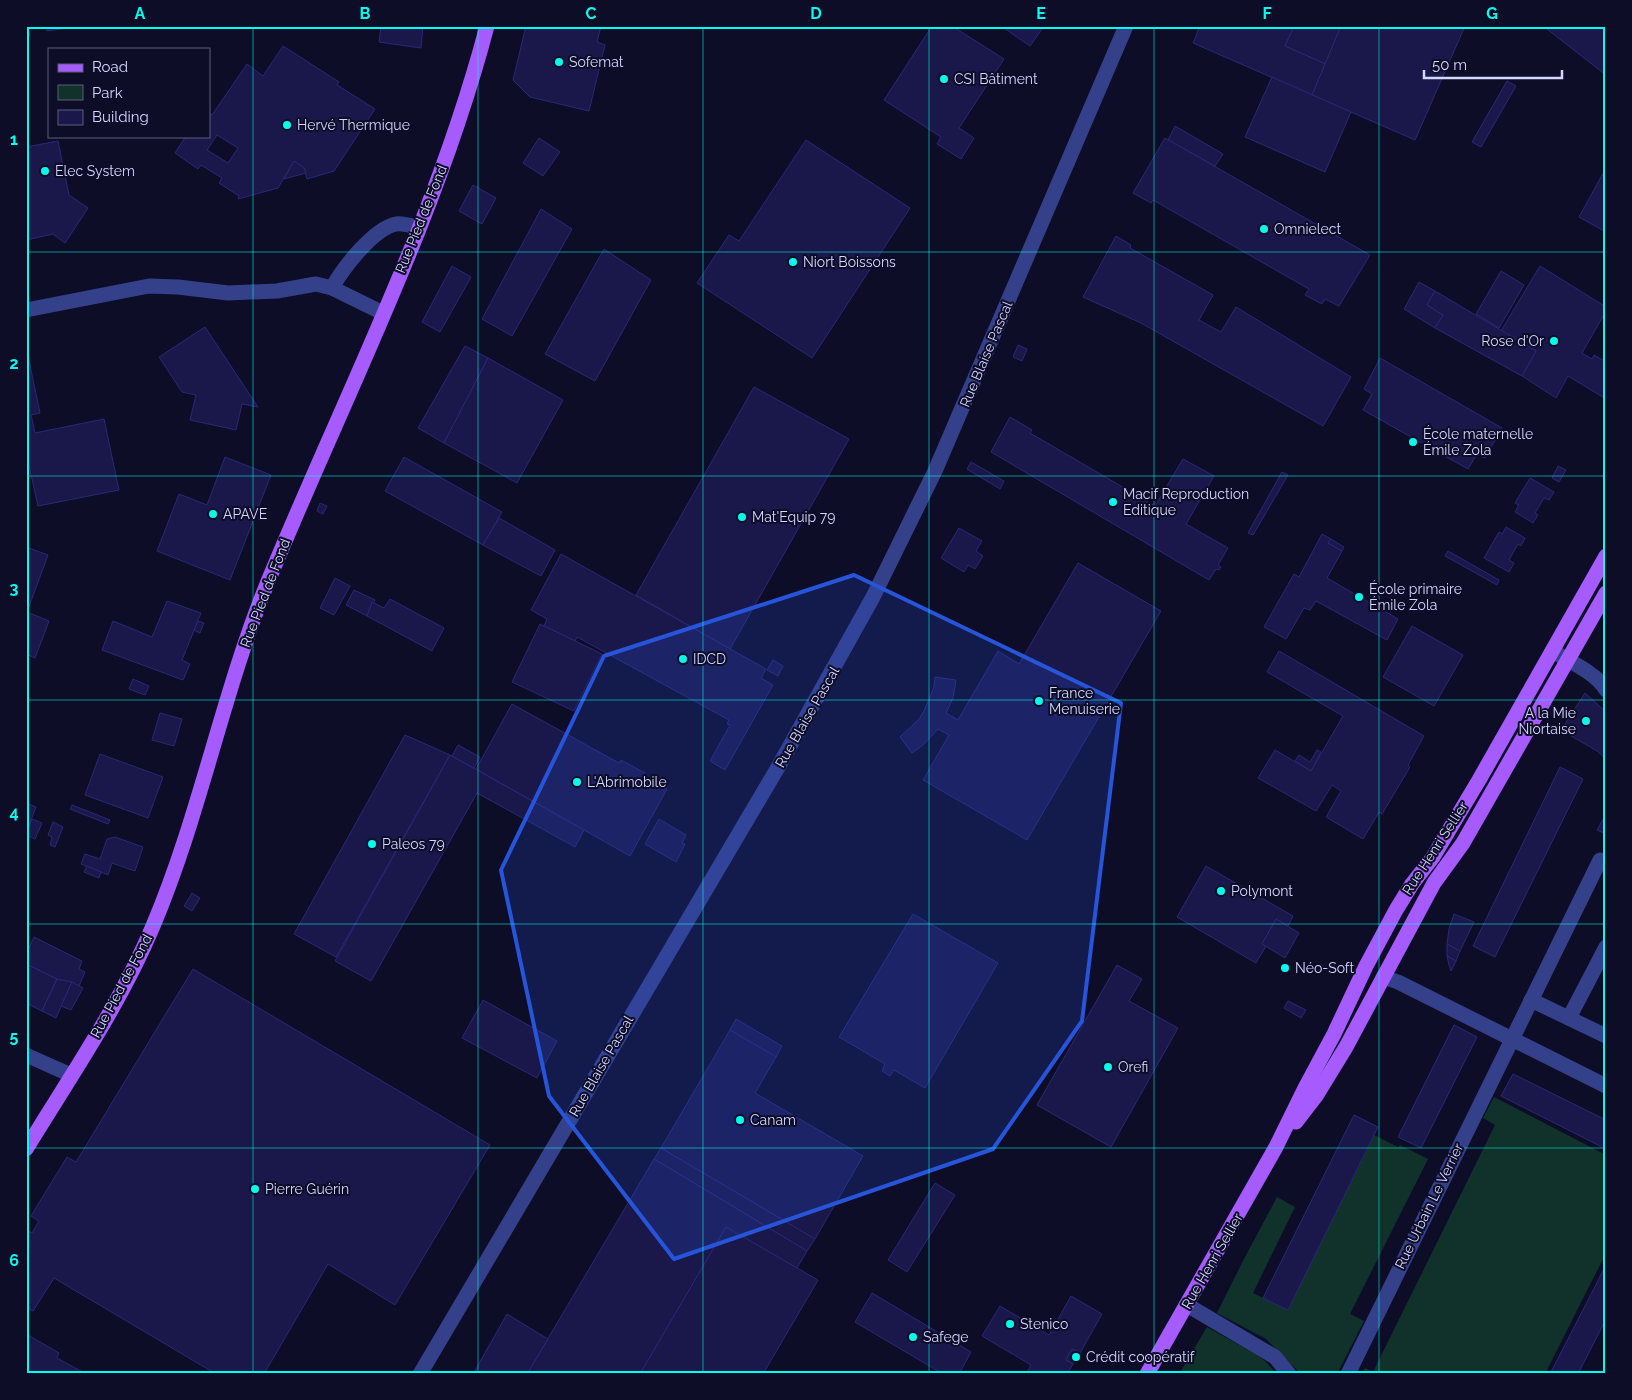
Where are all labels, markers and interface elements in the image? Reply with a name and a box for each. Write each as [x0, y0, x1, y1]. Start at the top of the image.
text: A [135, 4, 146, 23]
text: B [360, 4, 371, 23]
text: C [586, 4, 597, 23]
text: D [810, 4, 822, 23]
text: E [1036, 4, 1046, 23]
text: F [1262, 4, 1272, 23]
text: G [1486, 4, 1498, 23]
legend [48, 48, 210, 138]
scale bar [1424, 48, 1562, 80]
place label: Sofemat [569, 54, 624, 70]
marker: Sofemat [553, 56, 565, 68]
text: 50 m [1432, 56, 1467, 74]
text: Road [92, 58, 128, 76]
place label: CSI Bâtiment [954, 71, 1038, 87]
marker: CSI Bâtiment [938, 73, 950, 85]
text: Park [92, 84, 123, 102]
text: Building [92, 108, 149, 126]
place label: Hervé Thermique [297, 117, 410, 133]
marker: Hervé Thermique [281, 119, 293, 131]
text: 1 [10, 130, 18, 149]
place label: Elec System [55, 163, 135, 179]
street label: Rue Pied de Fond [392, 163, 450, 275]
marker: Elec System [39, 165, 51, 177]
place label: Omnielect [1274, 221, 1341, 237]
marker: Omnielect [1258, 223, 1270, 235]
place label: Niort Boissons [803, 254, 896, 270]
marker: Niort Boissons [787, 256, 799, 268]
street label: Rue Blaise Pascal [956, 298, 1016, 409]
place label: Rose d'Or [1481, 333, 1544, 349]
marker: Rose d'Or [1548, 335, 1560, 347]
text: 2 [9, 354, 19, 373]
place label: École maternelle Émile Zola [1423, 425, 1533, 458]
marker: École maternelle Émile Zola [1407, 436, 1419, 448]
place label: Macif Reproduction Editique [1123, 486, 1249, 518]
marker: Macif Reproduction Editique [1107, 496, 1119, 508]
place label: APAVE [223, 506, 267, 522]
marker: APAVE [207, 508, 219, 520]
place label: Mat'Equip 79 [752, 509, 835, 525]
marker: Mat'Equip 79 [736, 511, 748, 523]
street label: Rue Pied de Fond [237, 537, 293, 649]
text: 3 [10, 579, 19, 598]
place label: École primaire Émile Zola [1369, 580, 1462, 613]
marker: École primaire Émile Zola [1353, 591, 1365, 603]
place label: IDCD [693, 651, 726, 667]
marker: IDCD [677, 653, 689, 665]
street label: Rue Blaise Pascal [772, 664, 842, 770]
place label: France Menuiserie [1049, 685, 1120, 717]
marker: France Menuiserie [1033, 695, 1045, 707]
place label: A la Mie Niortaise [1519, 705, 1576, 737]
marker: A la Mie Niortaise [1580, 715, 1592, 727]
place label: L'Abrimobile [587, 774, 667, 790]
marker: L'Abrimobile [571, 776, 583, 788]
street label: Rue Henri Sellier [1399, 798, 1471, 898]
text: 4 [9, 803, 19, 822]
place label: Paleos 79 [382, 836, 445, 852]
marker: Paleos 79 [366, 838, 378, 850]
place label: Polymont [1231, 883, 1293, 899]
marker: Polymont [1215, 885, 1227, 897]
street label: Rue Pied de Fond [87, 932, 155, 1040]
place label: Néo-Soft [1295, 960, 1354, 976]
marker: Néo-Soft [1279, 962, 1291, 974]
street label: Rue Blaise Pascal [566, 1013, 636, 1119]
text: 5 [10, 1027, 19, 1046]
place label: Orefi [1118, 1059, 1148, 1075]
marker: Orefi [1102, 1061, 1114, 1073]
place label: Canam [750, 1112, 796, 1128]
marker: Canam [734, 1114, 746, 1126]
street label: Rue Urbain Le Verrier [1392, 1141, 1466, 1271]
place label: Pierre Guérin [265, 1181, 349, 1197]
marker: Pierre Guérin [249, 1183, 261, 1195]
street label: Rue Henri Sellier [1178, 1210, 1246, 1312]
text: 6 [9, 1251, 19, 1270]
place label: Stenico [1020, 1316, 1068, 1332]
marker: Stenico [1004, 1318, 1016, 1330]
place label: Safege [923, 1329, 969, 1345]
marker: Safege [907, 1331, 919, 1343]
place label: Crédit coopératif [1086, 1349, 1196, 1365]
marker: Crédit coopératif [1070, 1351, 1082, 1363]

